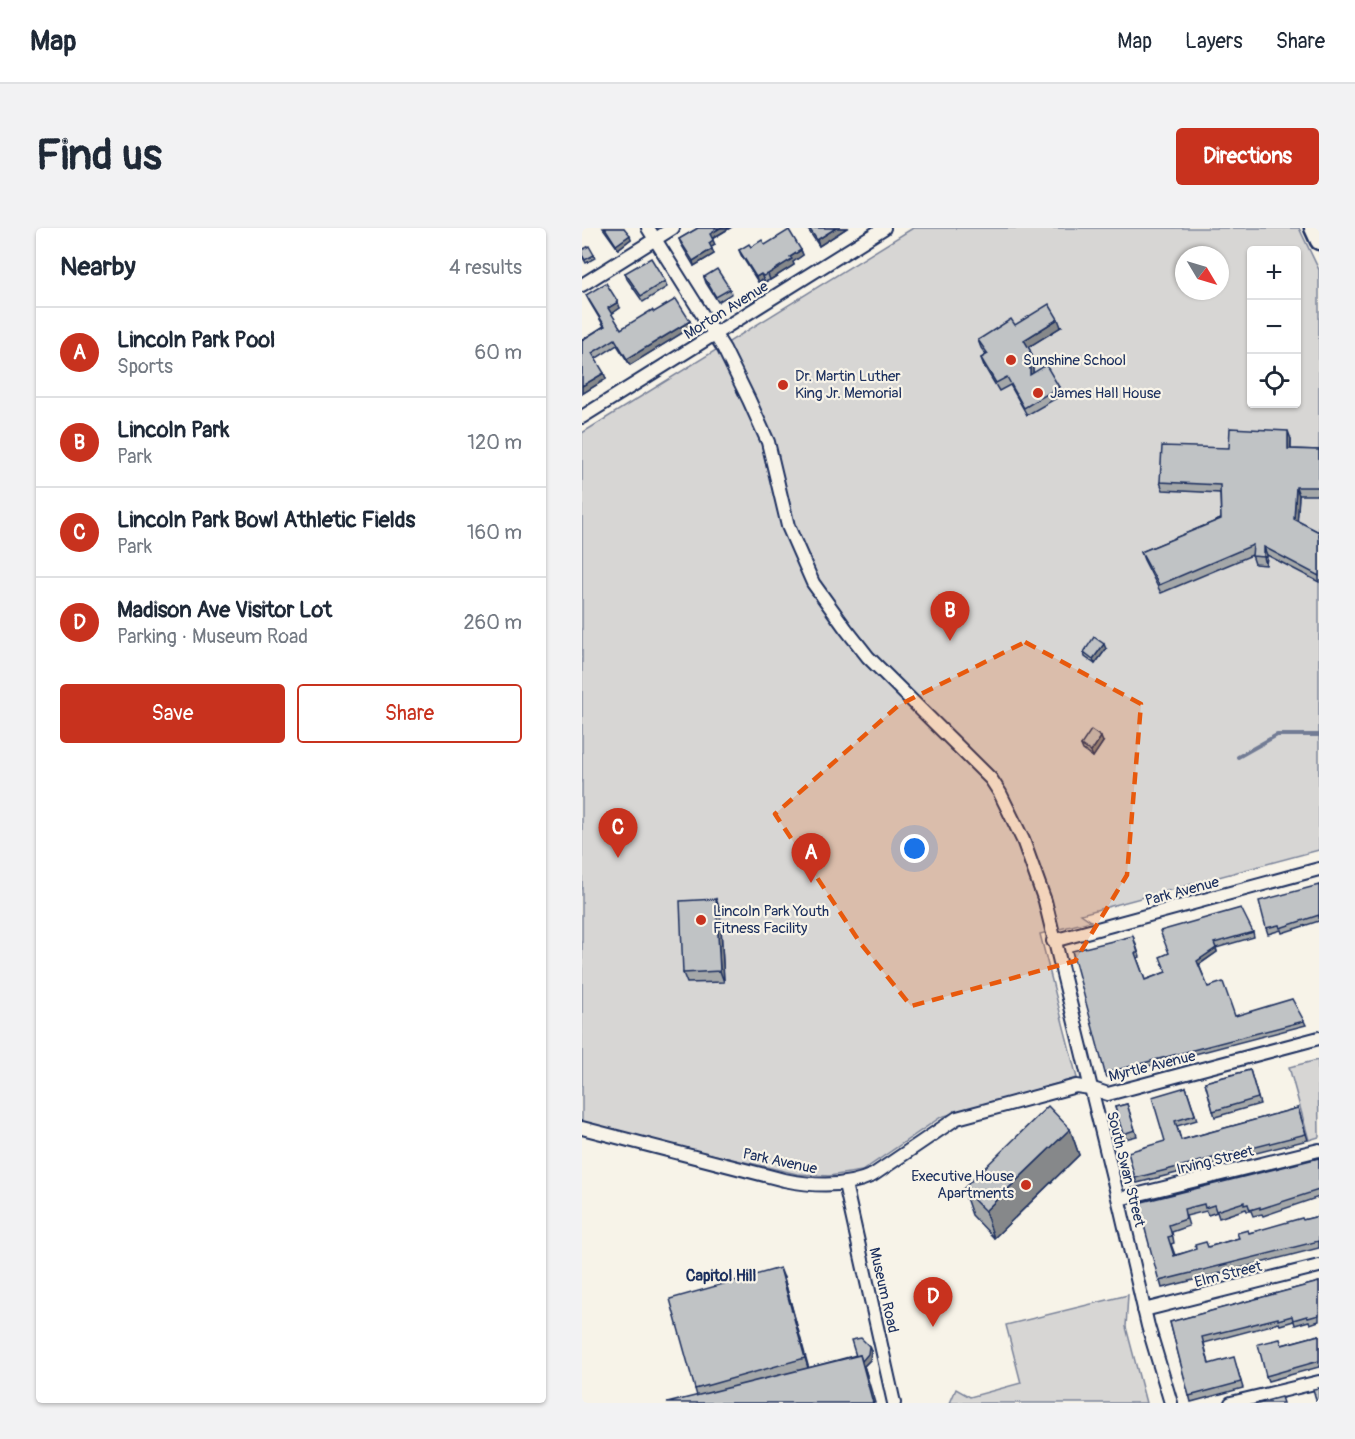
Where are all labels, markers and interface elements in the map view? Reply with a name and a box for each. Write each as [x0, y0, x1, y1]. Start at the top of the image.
text: Map [30, 24, 76, 59]
text: Map [1117, 28, 1152, 55]
text: Layers [1185, 28, 1243, 55]
text: Share [1276, 28, 1325, 55]
button: Directions [1176, 128, 1319, 185]
text: Find us [36, 130, 162, 182]
north arrow [1175, 246, 1229, 300]
map controls [1247, 246, 1301, 408]
button: + [1247, 246, 1301, 300]
text: Nearby [60, 251, 136, 283]
text: 4 results [449, 255, 522, 280]
street label: Morton Avenue [681, 277, 773, 344]
button: − [1247, 300, 1301, 354]
text: Lincoln Park Pool [117, 326, 275, 354]
text: A [73, 340, 86, 365]
text: 60 m [475, 340, 522, 365]
place label: Sunshine School [1023, 351, 1126, 370]
marker: Sunshine School [1004, 353, 1018, 367]
text: Sports [117, 354, 173, 379]
button: locate [1247, 354, 1301, 408]
place label: Dr. Martin Luther King Jr. Memorial [795, 367, 902, 403]
marker: Dr. Martin Luther King Jr. Memorial [776, 378, 790, 392]
place label: James Hall House [1050, 384, 1162, 403]
marker: James Hall House [1031, 386, 1045, 400]
text: Lincoln Park [117, 416, 230, 444]
text: B [74, 430, 85, 455]
text: 120 m [467, 430, 522, 455]
text: Park [117, 444, 152, 469]
text: Lincoln Park Bowl Athletic Fields [117, 506, 415, 534]
text: C [73, 520, 86, 545]
text: 160 m [467, 520, 522, 545]
text: Park [117, 534, 152, 559]
pin: B [930, 592, 970, 641]
text: Madison Ave Visitor Lot [117, 596, 332, 624]
text: D [73, 610, 86, 635]
text: 260 m [463, 610, 522, 635]
text: Parking · Museum Road [117, 624, 308, 649]
button: Save [60, 684, 285, 743]
button: Share [297, 684, 522, 743]
pin: C [598, 808, 638, 858]
pin: A [792, 834, 830, 883]
your location [900, 834, 929, 863]
street label: Park Avenue [1143, 872, 1222, 910]
place label: Lincoln Park Youth Fitness Facility [713, 902, 829, 938]
marker: Lincoln Park Youth Fitness Facility [694, 913, 708, 927]
street label: Myrtle Avenue [1107, 1046, 1198, 1086]
street label: South Swan Street [1102, 1109, 1149, 1230]
street label: Irving Street [1175, 1142, 1257, 1179]
street label: Park Avenue [741, 1144, 819, 1179]
place label: Executive House Apartments [911, 1167, 1015, 1203]
marker: Executive House Apartments [1019, 1178, 1033, 1192]
street label: Museum Road [864, 1245, 903, 1335]
street label: Elm Street [1193, 1257, 1265, 1292]
district label: Capitol Hill [686, 1266, 757, 1286]
pin: D [914, 1278, 952, 1327]

